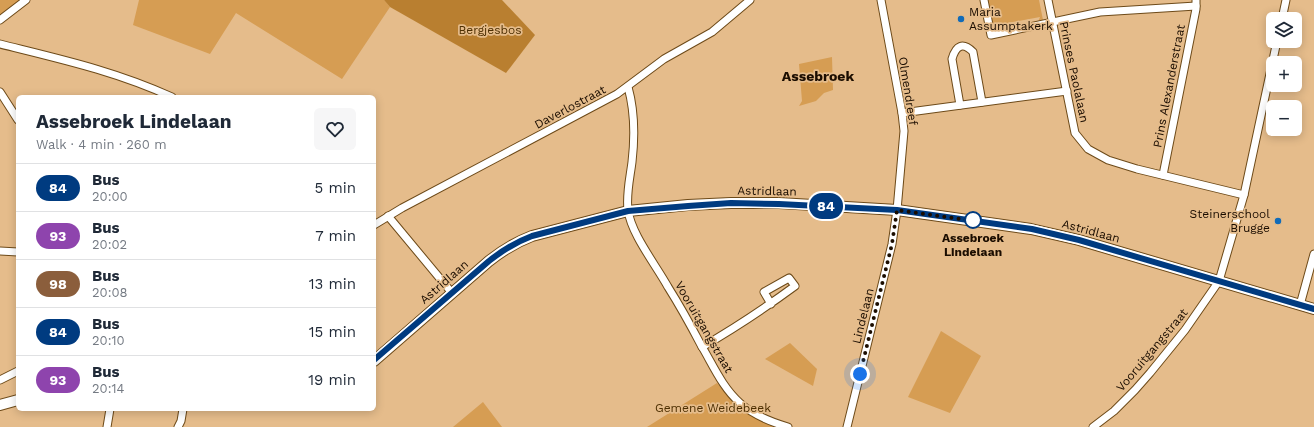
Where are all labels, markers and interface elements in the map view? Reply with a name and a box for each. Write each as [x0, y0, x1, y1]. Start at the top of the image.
place label: Maria Assumptakerk [969, 5, 1053, 33]
map controls [1266, 12, 1302, 136]
button: layers [1266, 12, 1302, 48]
marker: Maria Assumptakerk [956, 14, 966, 24]
street label: Prinses Paolalaan [1056, 20, 1092, 124]
park label: Bergjesbos [458, 23, 522, 37]
street label: Prins Alexanderstraat [1150, 23, 1188, 149]
street label: Olmendreef [896, 56, 920, 127]
button: + [1266, 56, 1302, 92]
district label: Assebroek [782, 68, 854, 84]
street label: Daverlostraat [532, 82, 608, 132]
button: − [1266, 100, 1302, 136]
button: heart [314, 108, 356, 150]
text: Assebroek Lindelaan [36, 110, 231, 133]
text: Walk · 4 min · 260 m [36, 137, 167, 152]
text: Bus [92, 171, 120, 189]
text: 5 min [315, 179, 356, 197]
text: 84 [49, 180, 67, 196]
street label: Astridlaan [737, 183, 797, 199]
text: 20:00 [92, 189, 128, 204]
line badge: 84 [808, 193, 844, 219]
text: 84 [817, 198, 835, 214]
place label: Steinerschool Brugge [1190, 207, 1270, 235]
marker: Assebroek Lindelaan [964, 211, 982, 229]
marker: Steinerschool Brugge [1273, 216, 1283, 226]
street label: Astridlaan [1060, 217, 1122, 245]
text: Bus [92, 219, 120, 237]
text: 7 min [315, 227, 356, 245]
text: 93 [50, 228, 66, 244]
place label: Assebroek Lindelaan [942, 231, 1005, 259]
text: 20:02 [92, 237, 127, 252]
street label: Astridlaan [417, 257, 471, 307]
text: Bus [92, 267, 120, 285]
text: 13 min [309, 275, 356, 293]
text: 98 [49, 276, 67, 292]
street label: Vooruitgangstraat [672, 279, 736, 375]
text: 20:08 [92, 285, 128, 300]
street label: Lindelaan [849, 287, 877, 345]
street label: Vooruitgangstraat [1113, 306, 1191, 394]
text: Bus [92, 315, 120, 333]
text: 15 min [309, 323, 356, 341]
text: 84 [49, 324, 67, 340]
text: 20:10 [92, 333, 125, 348]
text: Bus [92, 363, 120, 381]
your location [850, 364, 870, 384]
text: 19 min [308, 371, 356, 389]
text: 93 [50, 372, 66, 388]
text: 20:14 [92, 381, 125, 396]
park label: Gemene Weidebeek [655, 401, 771, 415]

